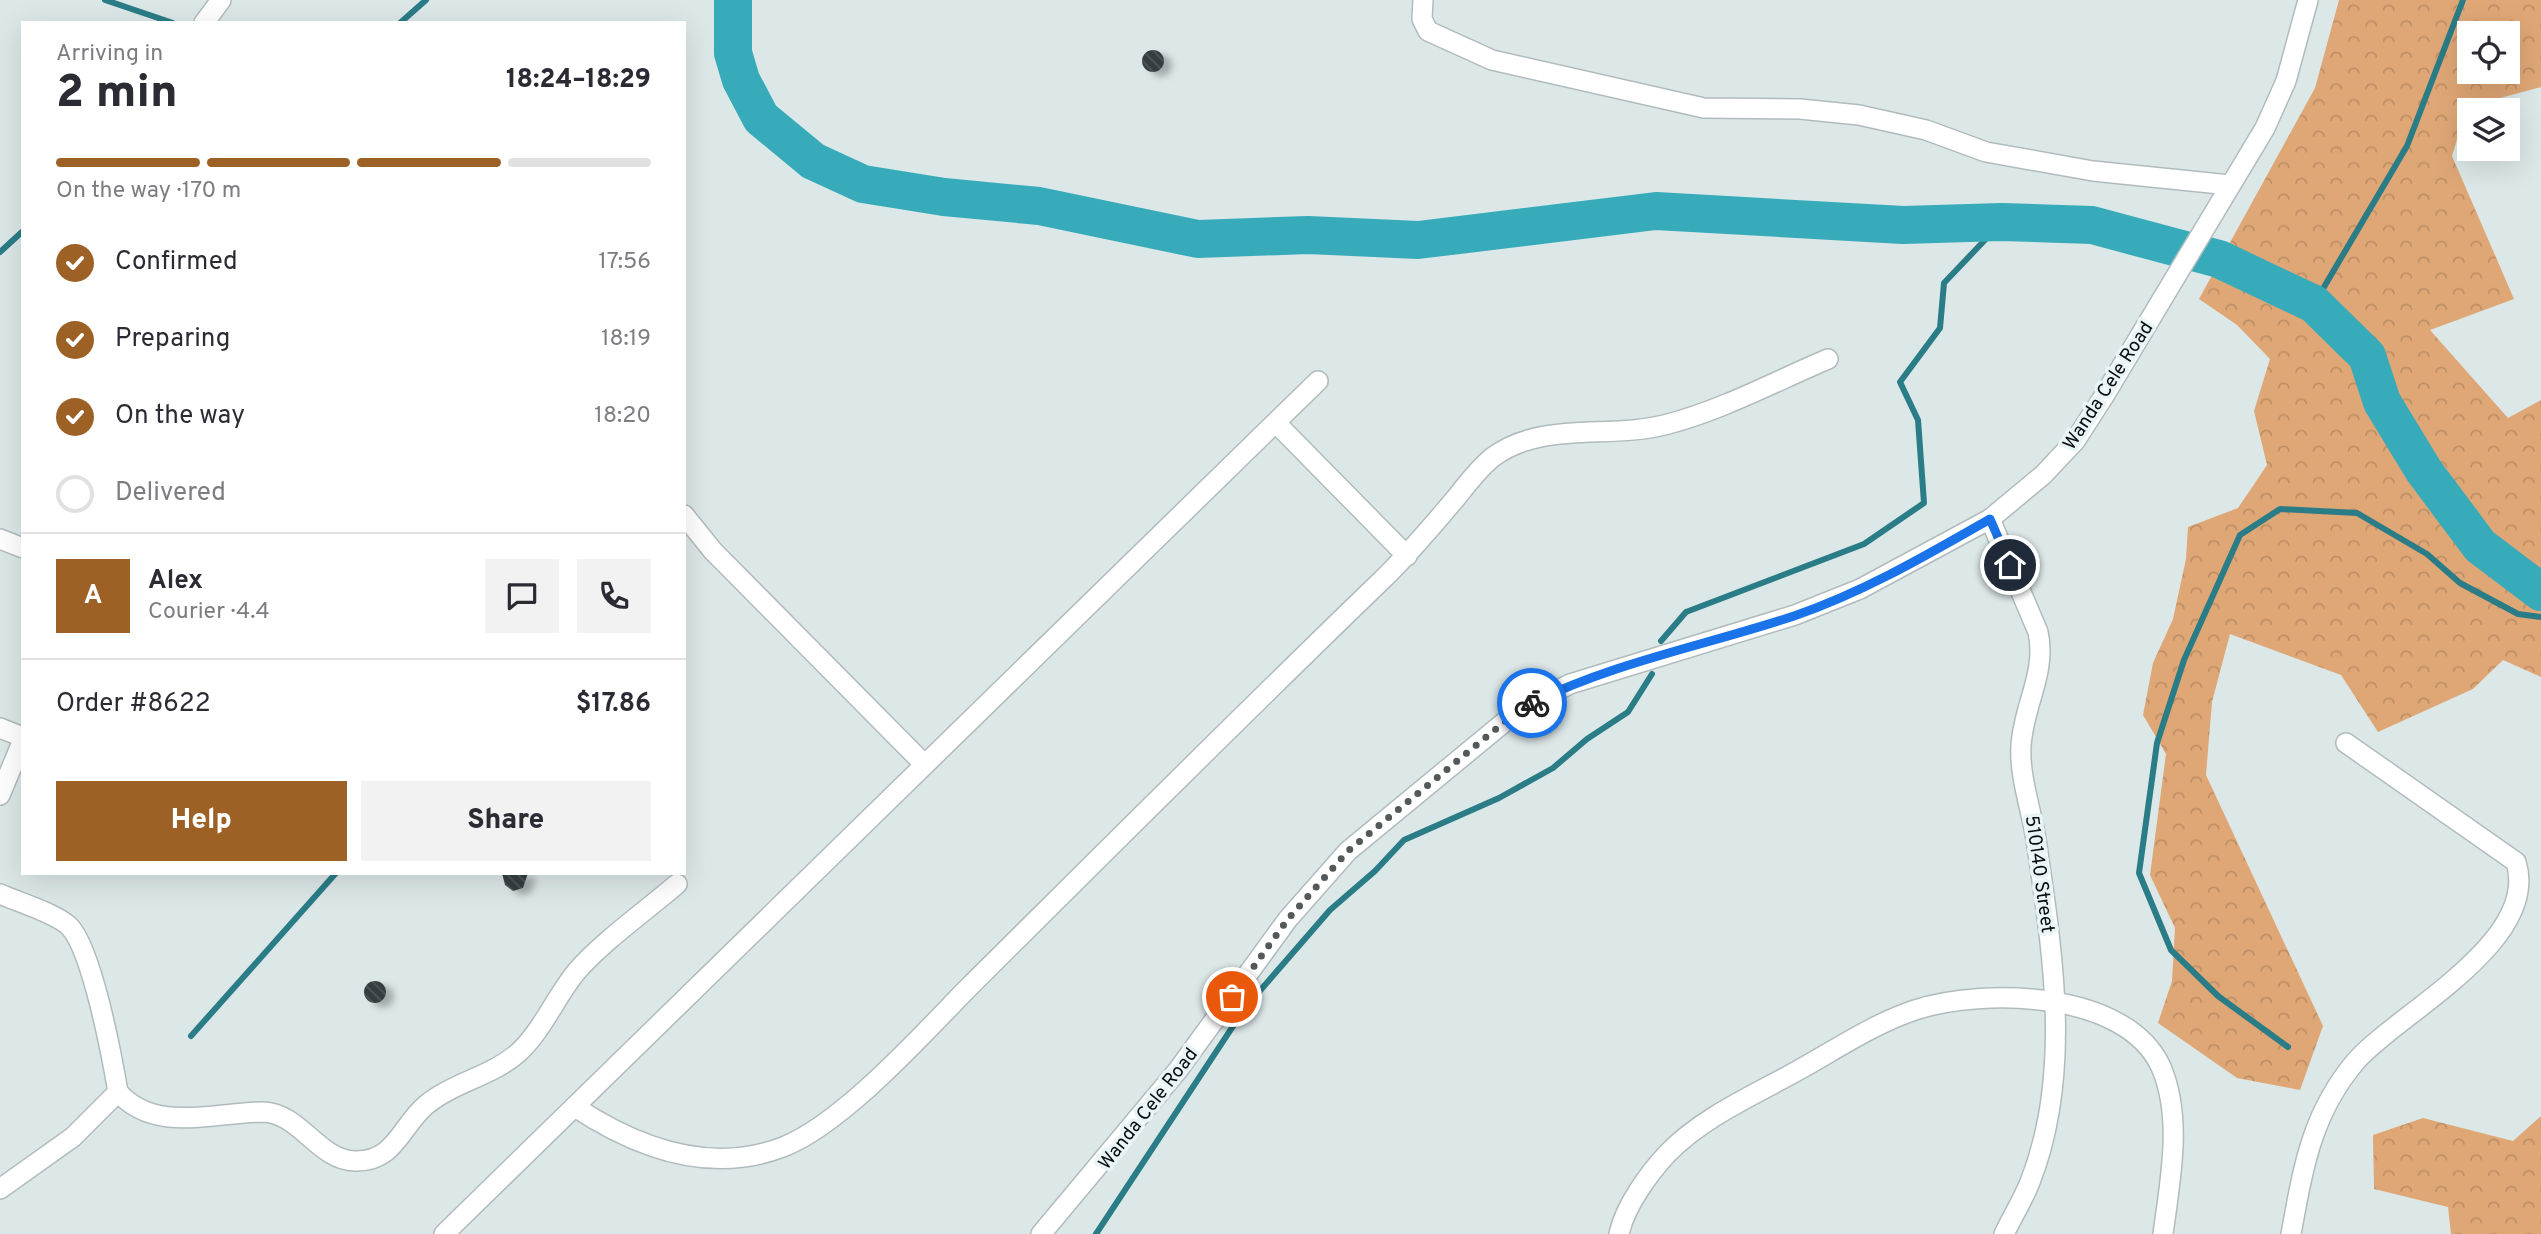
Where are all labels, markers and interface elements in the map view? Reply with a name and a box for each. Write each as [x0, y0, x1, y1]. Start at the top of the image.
map controls [2457, 21, 2520, 161]
button: locate [2457, 21, 2520, 84]
text: Arriving in [56, 40, 163, 69]
text: 18:24–18:29 [506, 64, 651, 97]
text: 2 min [56, 65, 178, 124]
button: layers [2457, 98, 2520, 161]
text: On the way · 170 m [56, 177, 241, 206]
icon: check [56, 244, 94, 282]
text: Confirmed [115, 246, 238, 279]
text: 17:56 [598, 248, 651, 277]
street label: Wanda Cele Road [2058, 317, 2159, 455]
icon: check [56, 321, 94, 359]
text: Preparing [115, 323, 230, 356]
text: 18:19 [601, 325, 651, 354]
icon: check [56, 398, 94, 436]
text: On the way [115, 400, 245, 433]
text: 18:20 [594, 402, 651, 431]
text: Delivered [115, 477, 226, 510]
pin [1980, 535, 2040, 595]
icon: home [1991, 546, 2029, 584]
button: chat [485, 559, 559, 633]
button: phone [577, 559, 651, 633]
text: Alex [148, 565, 203, 598]
text: A [84, 580, 102, 613]
text: Courier · 4.4 [148, 598, 270, 627]
courier [1497, 668, 1567, 738]
icon: bike [1513, 684, 1551, 722]
text: Order #8622 [56, 688, 211, 721]
text: $17.86 [576, 688, 651, 721]
button: Help [56, 781, 347, 861]
button: Share [361, 781, 651, 861]
street label: 510140 Street [2019, 814, 2059, 935]
pin [1202, 967, 1262, 1027]
icon: bag [1213, 978, 1251, 1016]
street label: Wanda Cele Road [1094, 1043, 1204, 1175]

